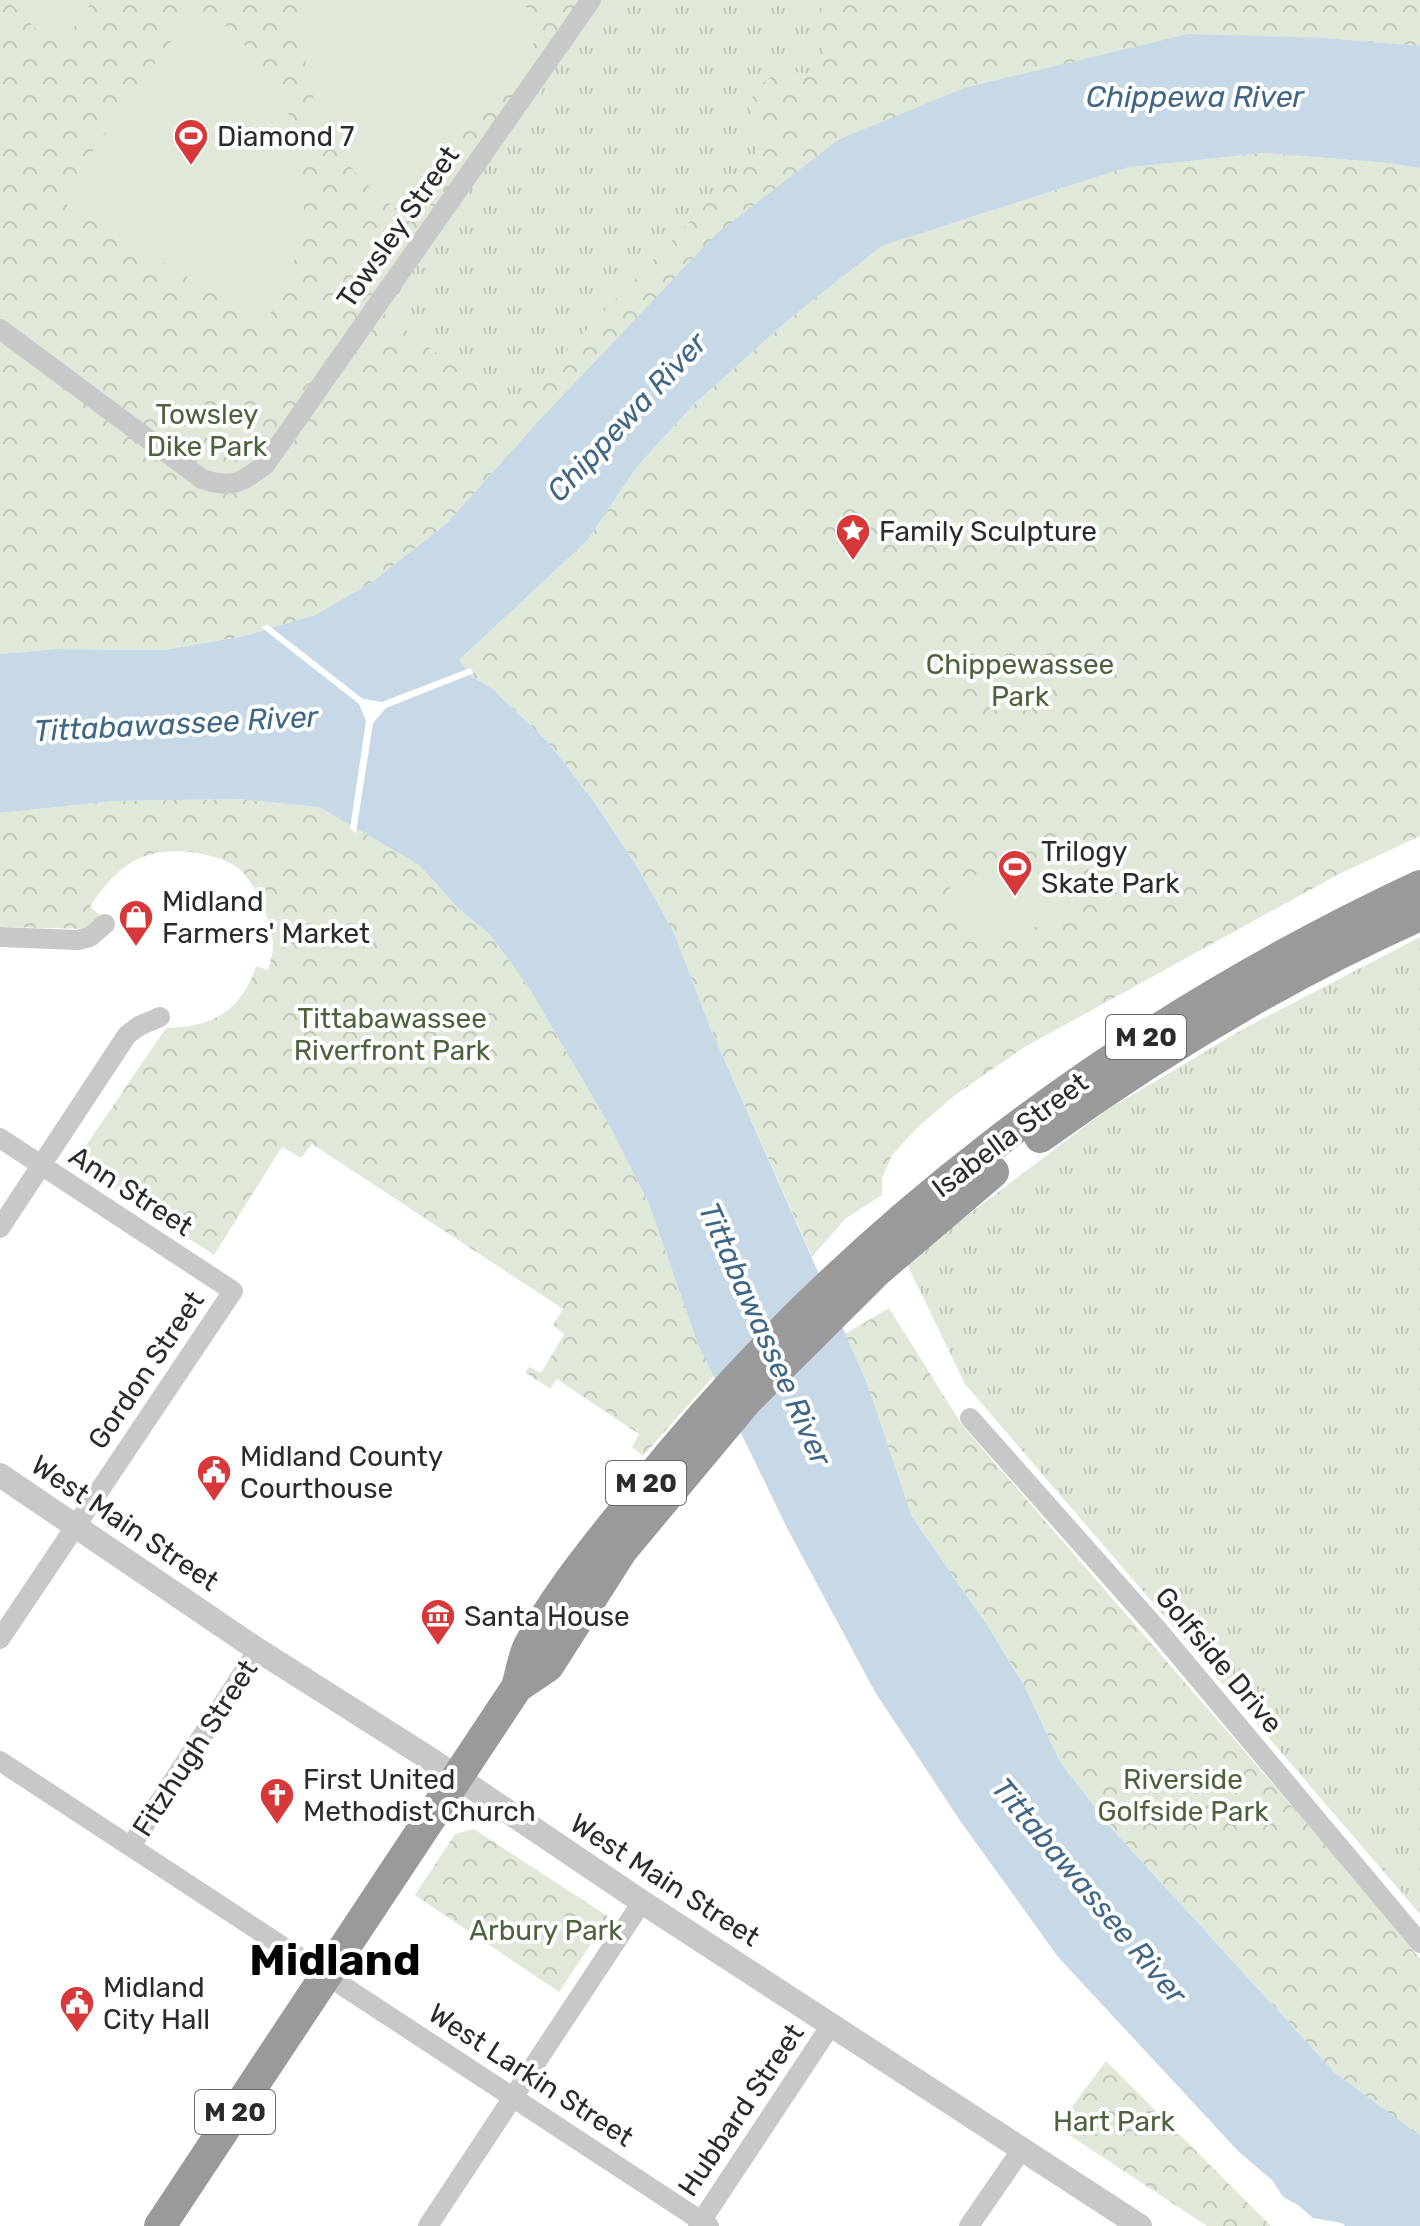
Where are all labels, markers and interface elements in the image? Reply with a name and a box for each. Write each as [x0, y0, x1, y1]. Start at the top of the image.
water label: Chippewa River [1086, 79, 1305, 115]
sports icon: Diamond 7 [172, 117, 210, 167]
place label: Diamond 7 [217, 120, 354, 153]
street label: Towsley Street [330, 140, 466, 314]
water label: Chippewa River [540, 324, 715, 509]
park label: Towsley Dike Park [147, 398, 268, 463]
place icon: Family Sculpture [834, 512, 872, 562]
place label: Family Sculpture [879, 515, 1097, 548]
park label: Chippewassee Park [926, 648, 1114, 713]
water label: Tittabawassee River [33, 699, 320, 749]
place label: Trilogy Skate Park [1041, 835, 1180, 900]
sports icon: Trilogy Skate Park [996, 848, 1034, 898]
place label: Midland Farmers' Market [162, 885, 370, 950]
shop icon: Midland Farmers' Market [117, 898, 155, 948]
park label: Tittabawassee Riverfront Park [294, 1002, 491, 1067]
road number: M 20 [1106, 1015, 1186, 1059]
street label: Isabella Street [926, 1066, 1094, 1204]
street label: Ann Street [63, 1139, 199, 1243]
water label: Tittabawassee River [691, 1197, 840, 1473]
street label: Gordon Street [81, 1285, 211, 1455]
place label: Midland County Courthouse [240, 1440, 443, 1505]
street label: West Main Street [25, 1448, 225, 1598]
public building icon: Midland County Courthouse [195, 1453, 233, 1503]
road number: M 20 [606, 1461, 686, 1505]
street label: Golfside Drive [1148, 1580, 1290, 1740]
museum icon: Santa House [419, 1597, 457, 1647]
place label: Santa House [464, 1600, 630, 1633]
street label: Fitzhugh Street [126, 1654, 264, 1842]
place label: First United Methodist Church [303, 1763, 536, 1828]
park label: Riverside Golfside Park [1097, 1763, 1269, 1828]
water label: Tittabawassee River [984, 1770, 1195, 2013]
church icon: First United Methodist Church [258, 1776, 296, 1826]
street label: West Main Street [564, 1807, 766, 1953]
park label: Arbury Park [469, 1914, 623, 1947]
district label: Midland [249, 1934, 421, 1986]
place label: Midland City Hall [103, 1971, 210, 2036]
public building icon: Midland City Hall [58, 1984, 96, 2034]
street label: West Larkin Street [422, 1996, 640, 2154]
street label: Hubbard Street [671, 2018, 811, 2202]
road number: M 20 [195, 2090, 275, 2134]
park label: Hart Park [1053, 2105, 1176, 2138]

